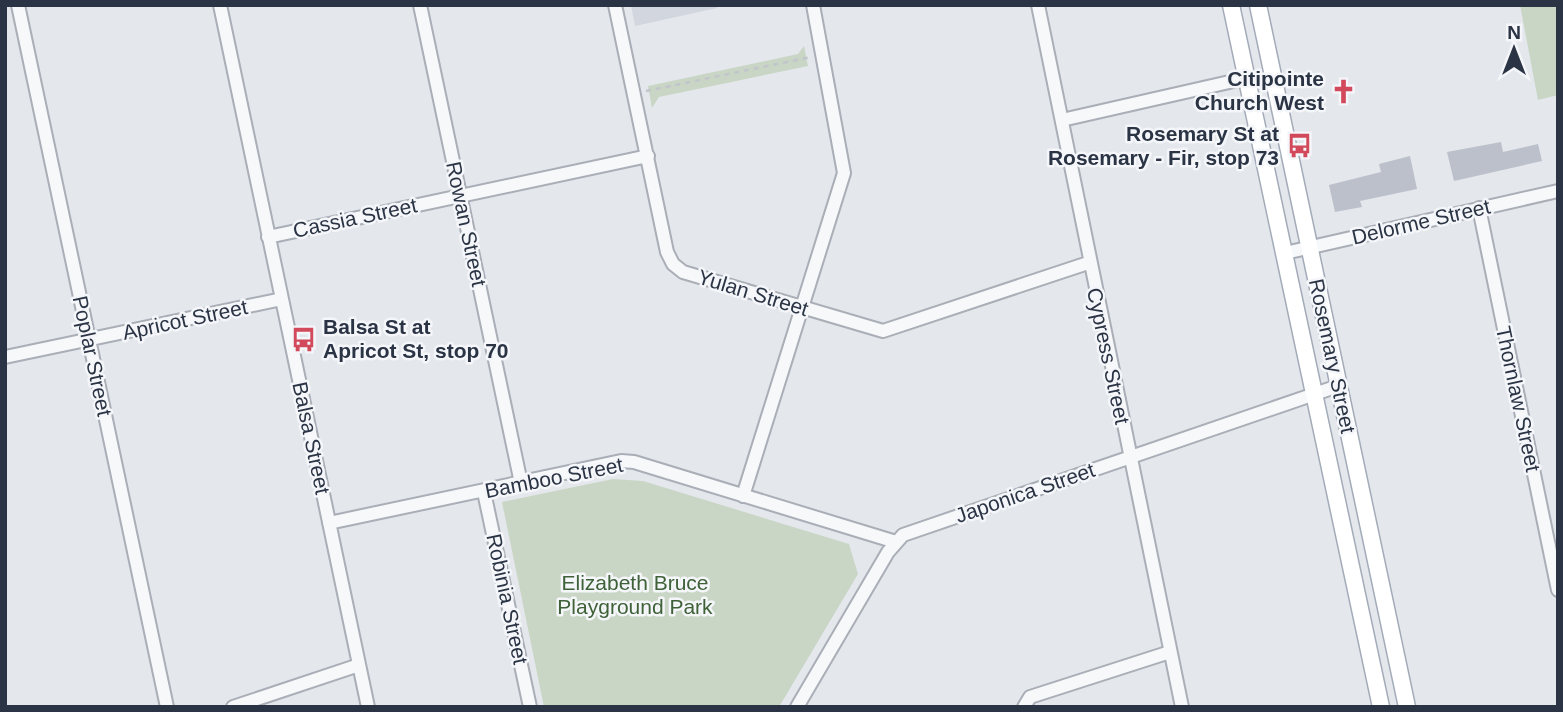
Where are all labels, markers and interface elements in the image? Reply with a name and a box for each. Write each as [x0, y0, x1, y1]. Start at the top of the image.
north arrow [1479, 14, 1549, 84]
text: N [1507, 22, 1521, 43]
place label: Citipointe Church West [1195, 67, 1324, 114]
church icon: Citipointe Church West [1330, 77, 1358, 105]
place label: Rosemary St at Rosemary - Fir, stop 73 [1048, 122, 1279, 169]
bus stop icon: Rosemary St at Rosemary - Fir, stop 73 [1285, 132, 1313, 160]
street label: Rowan Street [442, 159, 491, 289]
street label: Cassia Street [291, 193, 419, 242]
street label: Delorme Street [1350, 194, 1492, 249]
street label: Yulan Street [695, 265, 811, 320]
street label: Rosemary Street [1305, 276, 1360, 435]
street label: Cypress Street [1083, 286, 1134, 426]
street label: Poplar Street [68, 294, 117, 418]
street label: Apricot Street [120, 295, 250, 344]
place label: Balsa St at Apricot St, stop 70 [323, 315, 509, 362]
street label: Thornlaw Street [1492, 324, 1545, 474]
bus stop icon: Balsa St at Apricot St, stop 70 [289, 325, 317, 353]
street label: Balsa Street [288, 380, 335, 496]
street label: Bamboo Street [483, 453, 625, 502]
street label: Japonica Street [952, 458, 1098, 527]
street label: Robinia Street [482, 531, 533, 667]
park label: Elizabeth Bruce Playground Park [557, 571, 713, 618]

